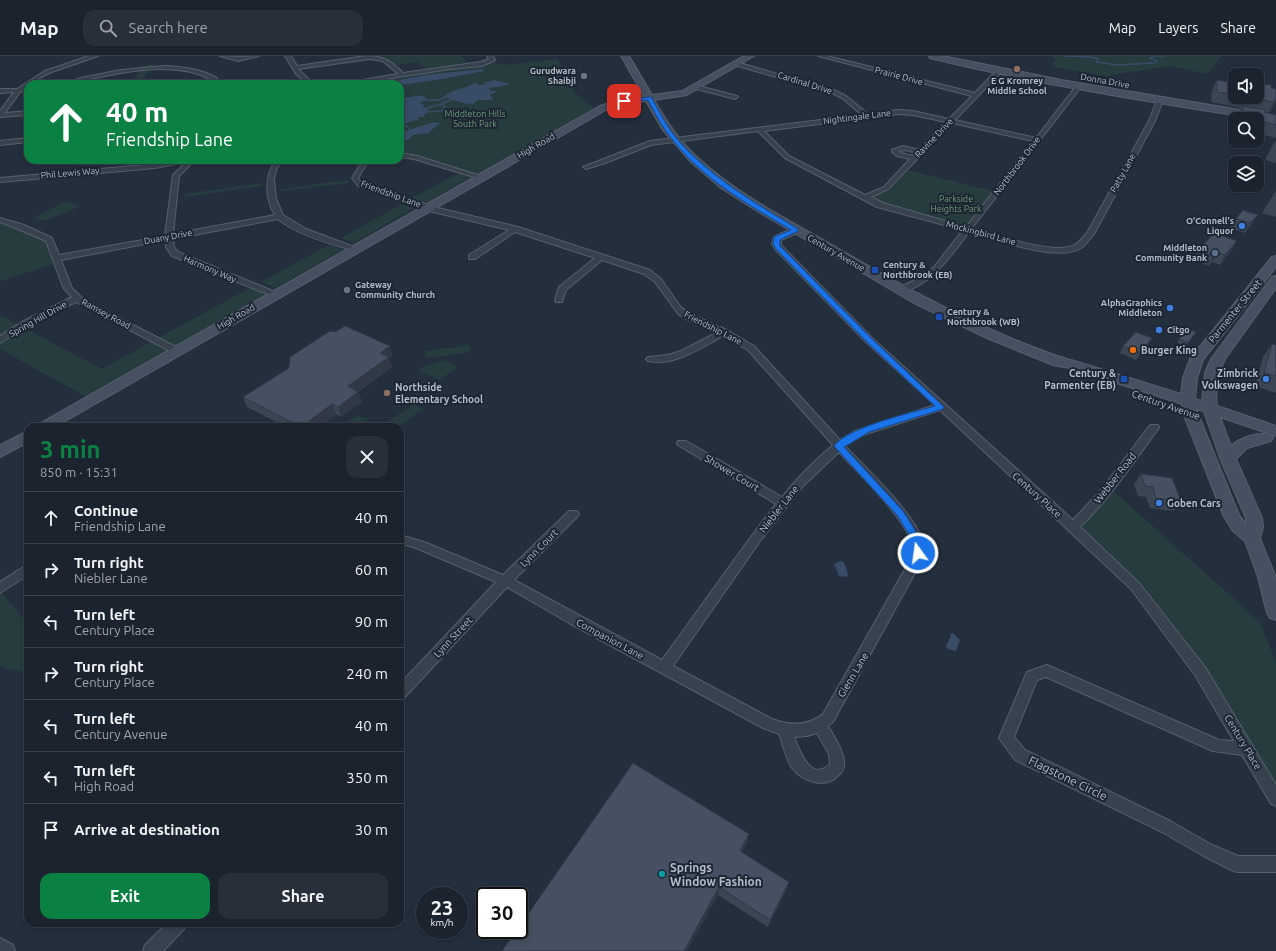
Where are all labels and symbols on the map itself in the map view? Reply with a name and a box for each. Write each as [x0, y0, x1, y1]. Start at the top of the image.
marker: E G Kromrey Middle School [1012, 64, 1022, 74]
street label: Prairie Drive [874, 65, 924, 87]
place label: Gurudwara Shaibji [530, 66, 576, 86]
street label: Cardinal Drive [777, 70, 833, 96]
marker: Gurudwara Shaibji [579, 71, 589, 81]
street label: Donna Drive [1080, 72, 1130, 90]
place label: E G Kromrey Middle School [987, 76, 1047, 96]
pin [607, 84, 641, 118]
street label: Nightingale Lane [822, 108, 892, 126]
park label: Middleton Hills South Park [445, 109, 506, 129]
street label: Ravine Drive [913, 116, 955, 160]
street label: High Road [515, 131, 557, 161]
street label: Northbrook Drive [992, 135, 1042, 197]
street label: Patty Lane [1108, 152, 1138, 194]
street label: Phil Lewis Way [40, 165, 100, 181]
street label: Friendship Lane [359, 178, 423, 210]
park label: Parkside Heights Park [930, 194, 982, 214]
place label: O'Connell's Liquor [1186, 216, 1234, 236]
street label: Mockingbird Lane [945, 219, 1017, 247]
marker: O'Connell's Liquor [1237, 221, 1247, 231]
street label: Duany Drive [143, 228, 193, 246]
street label: Century Avenue [806, 233, 867, 274]
place label: Middleton Community Bank [1135, 243, 1207, 263]
marker: Middleton Community Bank [1210, 248, 1220, 258]
street label: Harmony Way [182, 253, 238, 285]
place label: Century & Northbrook (EB) [883, 260, 952, 280]
marker: Century & Northbrook (EB) [870, 265, 880, 275]
street label: Parmenter Street [1206, 277, 1264, 345]
place label: Gateway Community Church [355, 280, 435, 300]
marker: Gateway Community Church [342, 285, 352, 295]
street label: Ramsey Road [80, 297, 132, 331]
place label: AlphaGraphics Middleton [1101, 298, 1162, 318]
street label: Spring Hill Drive [7, 299, 69, 339]
street label: High Road [215, 302, 257, 332]
marker: AlphaGraphics Middleton [1165, 303, 1175, 313]
place label: Century & Northbrook (WB) [947, 307, 1020, 327]
street label: Friendship Lane [682, 309, 744, 347]
marker: Century & Northbrook (WB) [934, 312, 944, 322]
marker: Citgo [1154, 325, 1164, 335]
place label: Citgo [1167, 325, 1190, 335]
marker: Burger King [1128, 345, 1138, 355]
place label: Burger King [1141, 345, 1197, 356]
place label: Century & Parmenter (EB) [1044, 368, 1116, 392]
place label: Zimbrick Volkswagen [1201, 368, 1258, 391]
marker: Century & Parmenter (EB) [1119, 374, 1129, 384]
marker: Zimbrick Volkswagen [1261, 374, 1271, 384]
place label: Northside Elementary School [395, 382, 483, 405]
marker: Northside Elementary School [382, 388, 392, 398]
street label: Century Avenue [1130, 388, 1202, 422]
street label: Webber Road [1092, 450, 1138, 505]
street label: Shower Court [703, 452, 761, 494]
street label: Century Place [1010, 470, 1064, 520]
street label: Niebler Lane [757, 483, 801, 535]
marker: Goben Cars [1154, 498, 1164, 508]
place label: Goben Cars [1167, 498, 1221, 509]
street label: Lynn Court [518, 527, 560, 569]
position arrow [897, 532, 939, 574]
street label: Lynn Street [431, 614, 475, 660]
street label: Companion Lane [574, 617, 646, 661]
street label: Glenn Lane [835, 651, 871, 699]
street label: Century Place [1222, 713, 1264, 771]
street label: Flagstone Circle [1027, 753, 1109, 803]
place label: Springs Window Fashion [670, 861, 762, 888]
marker: Springs Window Fashion [657, 869, 667, 879]
speed limit sign: 30 [476, 887, 528, 939]

